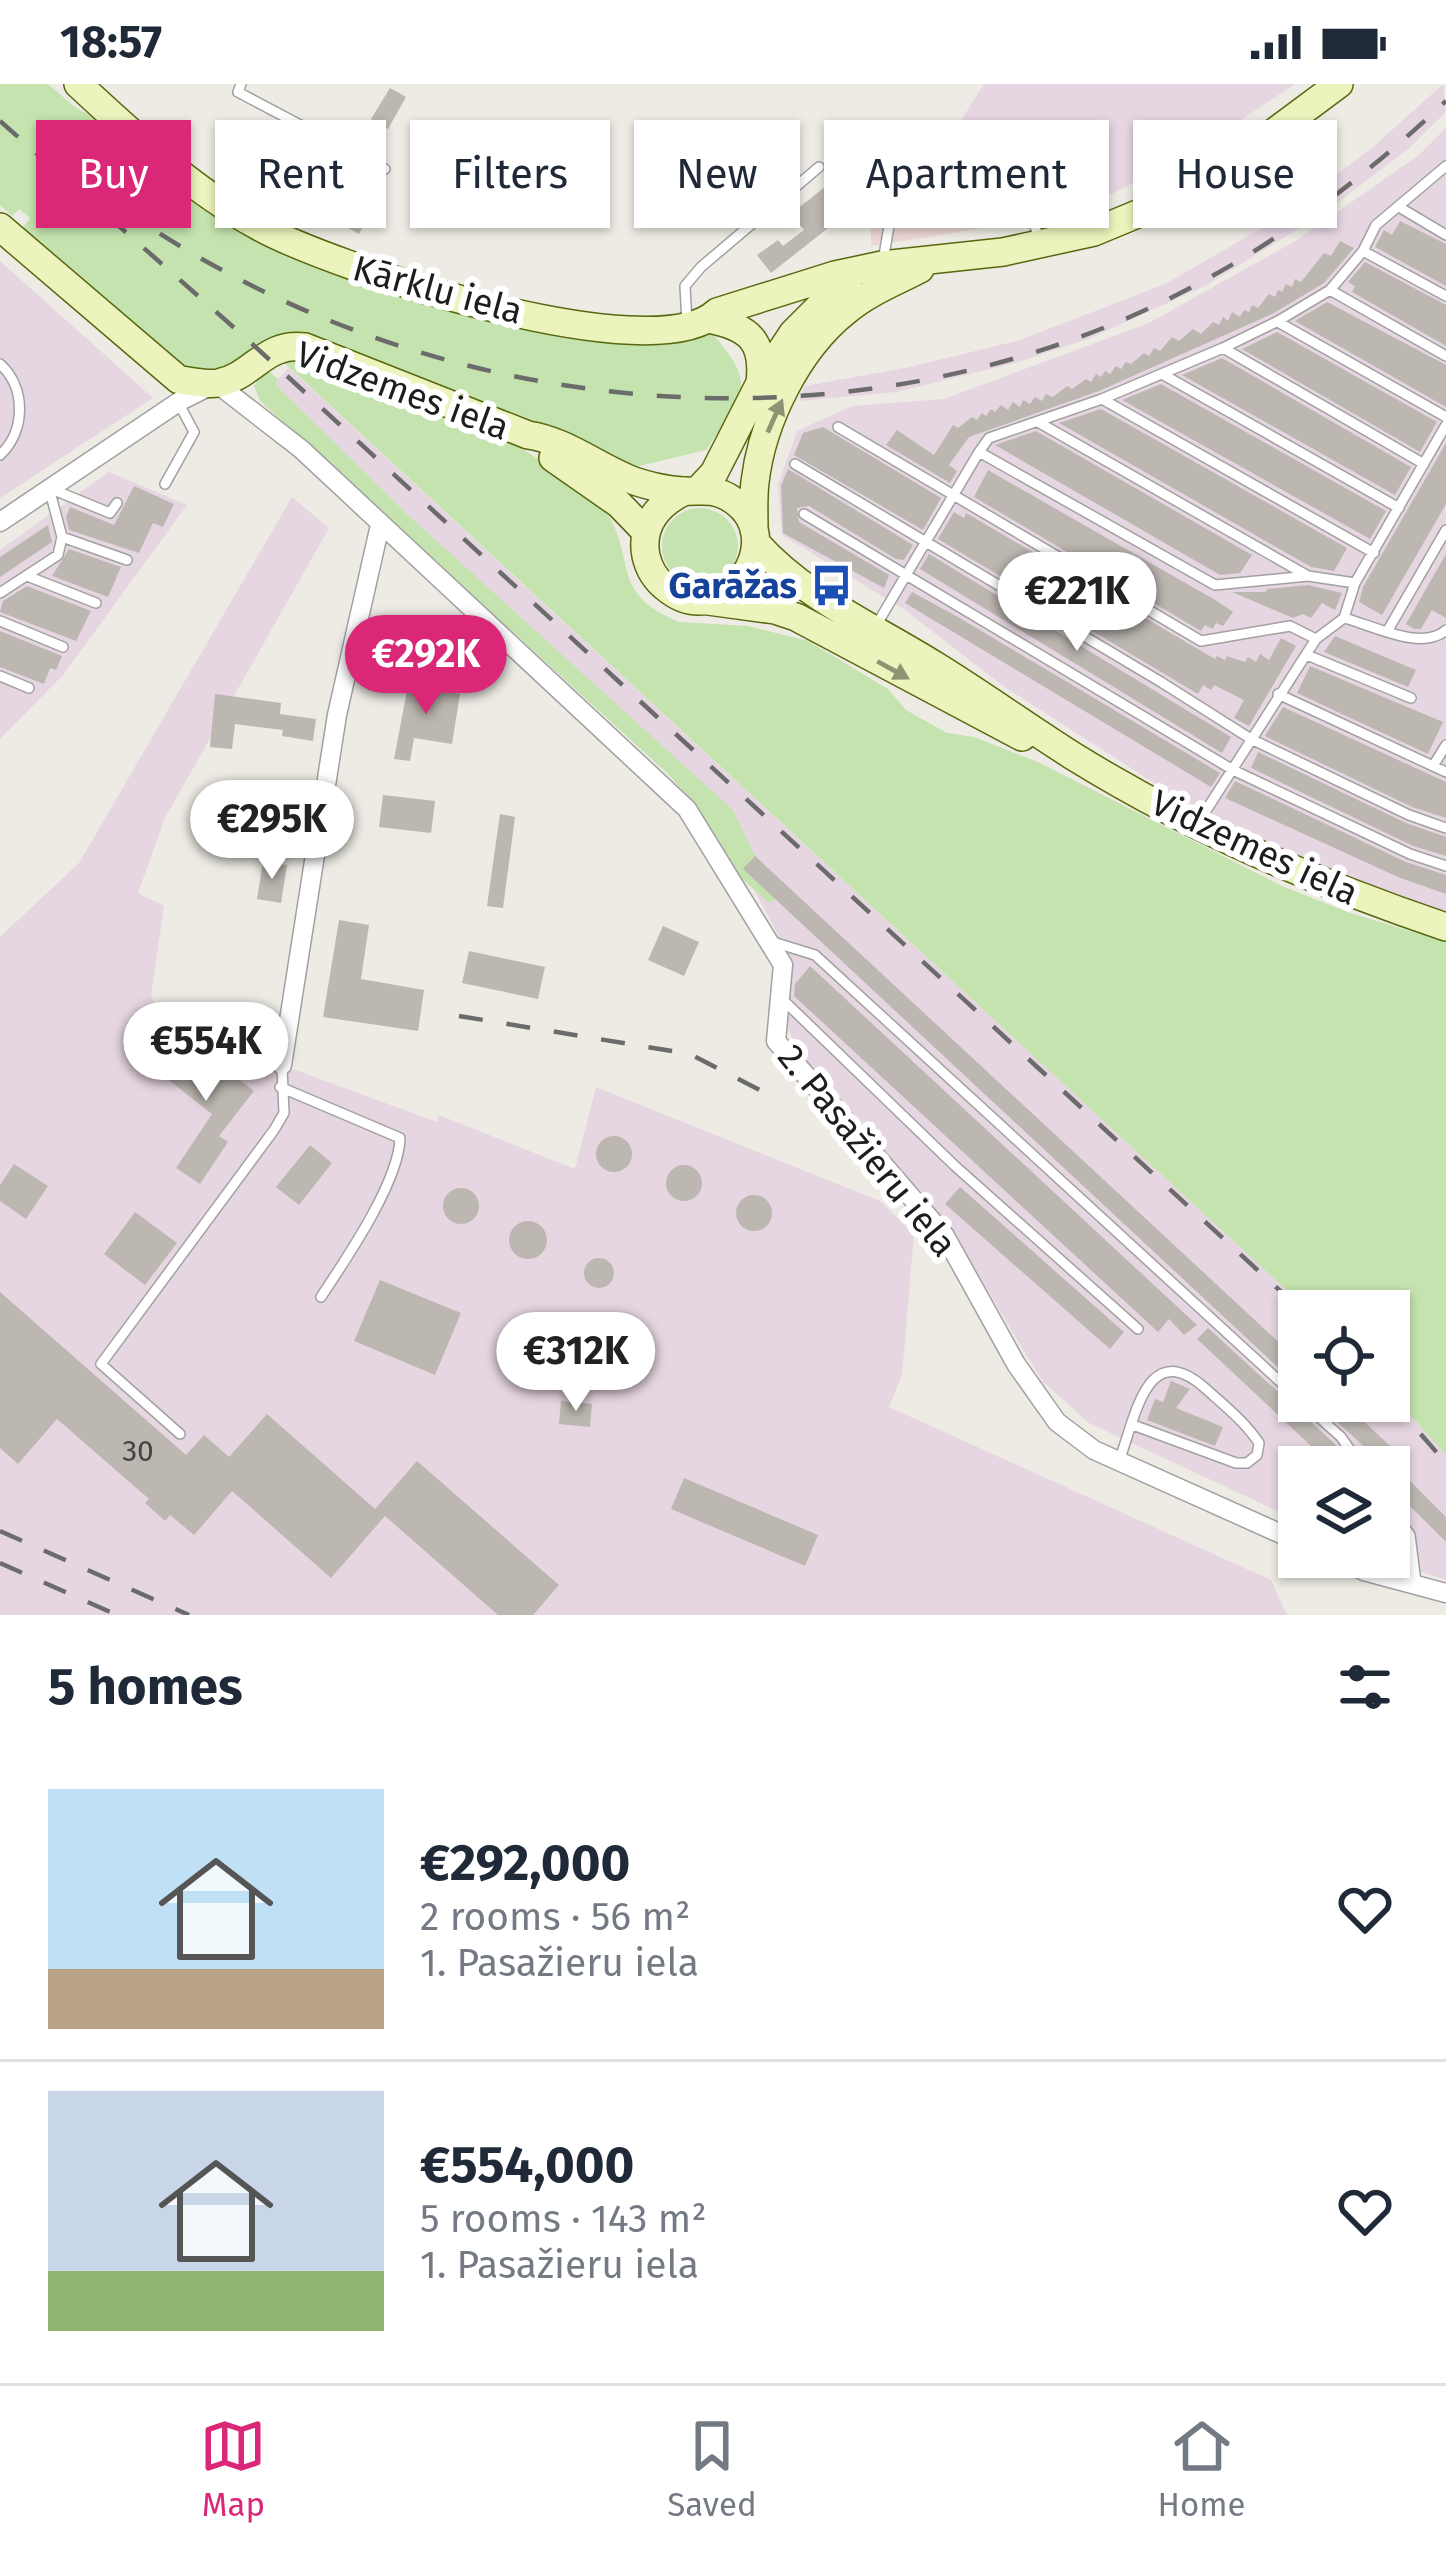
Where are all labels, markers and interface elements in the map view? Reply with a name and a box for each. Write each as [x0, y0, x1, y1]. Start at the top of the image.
text: 18:57 [60, 15, 162, 69]
chip: Buy [36, 120, 191, 228]
chip: Rent [215, 120, 386, 228]
chip: Filters [410, 120, 610, 228]
chip: New [634, 120, 800, 228]
chip: Apartment [824, 120, 1109, 228]
chip: House [1133, 120, 1337, 228]
street label: Kārklu iela [348, 246, 527, 334]
street label: Vidzemes iela [290, 332, 515, 450]
one-way arrow [765, 398, 785, 433]
pin: €221K [993, 552, 1161, 654]
bus stop icon: Garāžas [808, 562, 854, 608]
place label: Garāžas [668, 564, 797, 608]
text: €221K [1025, 568, 1129, 614]
pin: €292K [342, 615, 510, 717]
text: €292K [372, 631, 480, 677]
one-way arrow [875, 659, 910, 680]
pin: €295K [188, 780, 356, 882]
street label: Vidzemes iela [1144, 781, 1365, 915]
text: €295K [217, 796, 327, 842]
pin: €554K [122, 1002, 290, 1104]
text: €554K [150, 1018, 262, 1064]
street label: 2. Pasažieru iela [768, 1036, 966, 1265]
map controls [1278, 1290, 1410, 1578]
button: locate [1278, 1290, 1410, 1422]
pin: €312K [492, 1312, 660, 1414]
text: €312K [523, 1328, 629, 1374]
house number: 30 [122, 1433, 154, 1469]
button: layers [1278, 1446, 1410, 1578]
icon: filters [1332, 1654, 1398, 1720]
text: 5 homes [48, 1656, 243, 1718]
text: €292,000 [420, 1832, 630, 1894]
icon: home [144, 1837, 288, 1981]
icon: heart [1332, 1876, 1398, 1942]
text: 2 rooms · 56 m² [420, 1894, 690, 1940]
text: 1. Pasažieru iela [420, 1940, 699, 1986]
text: €554,000 [420, 2134, 634, 2196]
icon: home [144, 2139, 288, 2283]
icon: heart [1332, 2178, 1398, 2244]
text: 5 rooms · 143 m² [420, 2196, 707, 2242]
text: 1. Pasažieru iela [420, 2242, 699, 2288]
tab: Map [200, 2413, 266, 2525]
tab: Saved [667, 2413, 757, 2525]
tab: Home [1158, 2413, 1246, 2525]

